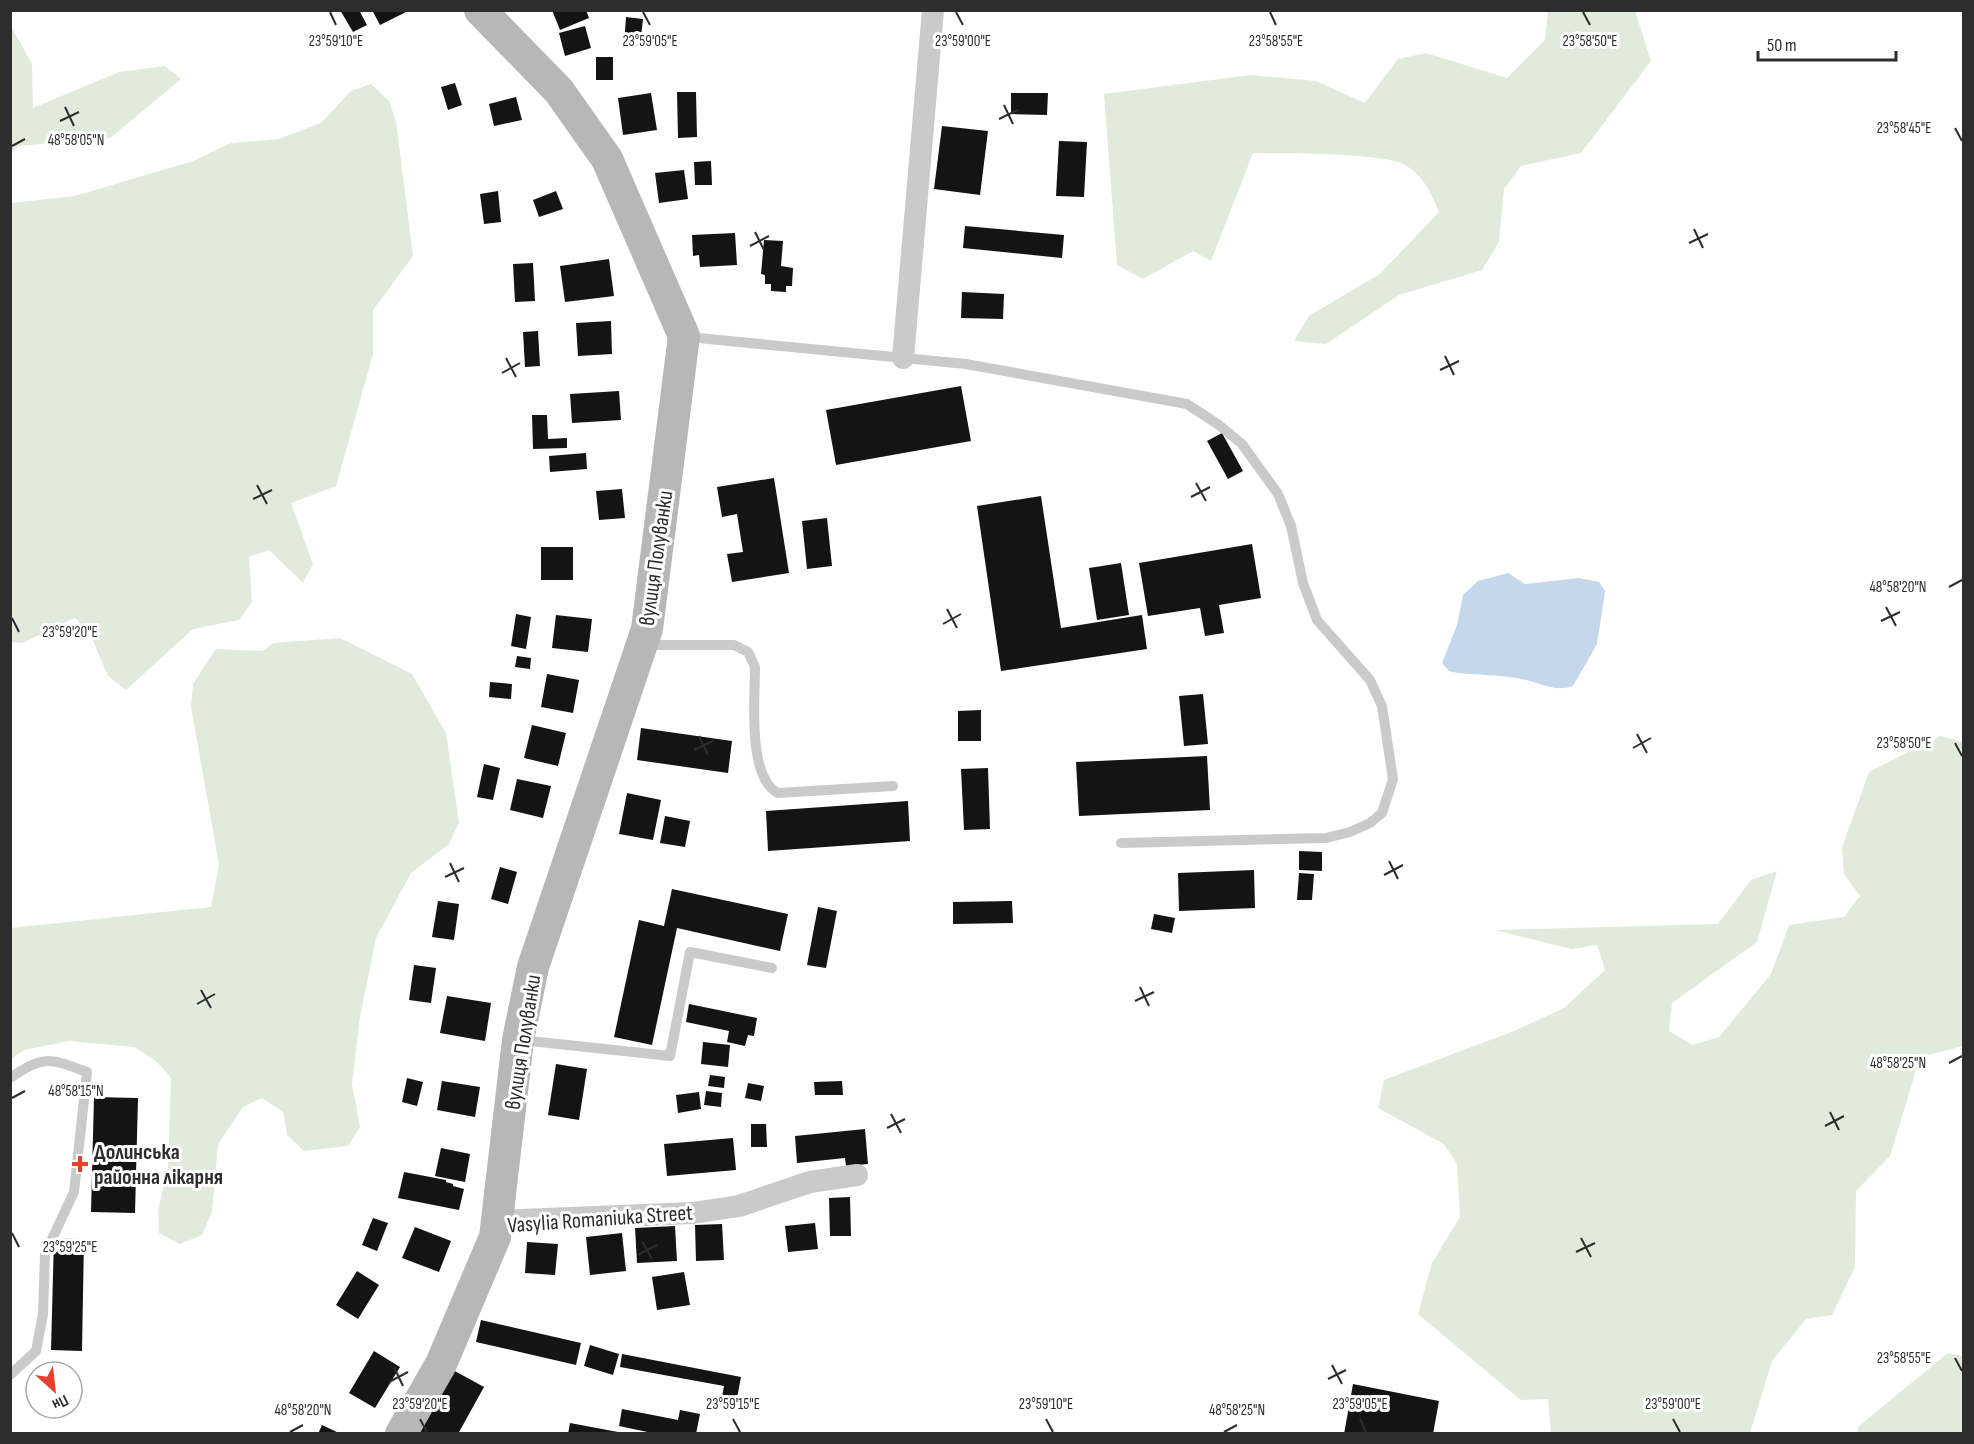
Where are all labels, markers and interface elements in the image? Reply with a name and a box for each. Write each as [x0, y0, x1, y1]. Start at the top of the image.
scale bar [1758, 24, 1896, 62]
text: 23°59'10"E [309, 32, 363, 51]
text: 23°59'05"E [622, 32, 678, 51]
text: 23°59'00"E [935, 32, 991, 51]
text: 23°58'55"E [1249, 32, 1303, 51]
text: 23°58'50"E [1562, 32, 1618, 51]
text: 50 m [1767, 35, 1797, 56]
text: 23°58'45"E [1877, 119, 1931, 138]
text: 48°58'05"N [48, 131, 104, 150]
street label: вулиця Полуванки [634, 489, 679, 628]
text: 48°58'20"N [1870, 578, 1926, 597]
text: 23°59'20"E [42, 623, 98, 642]
text: 23°58'50"E [1876, 734, 1932, 753]
street label: вулиця Полуванки [499, 973, 547, 1112]
text: 48°58'25"N [1870, 1054, 1926, 1073]
text: 48°58'15"N [48, 1082, 104, 1101]
place label: Долинська районна лікарня [94, 1139, 223, 1191]
marker: Долинська районна лікарня [71, 1155, 89, 1173]
street label: Vasylia Romaniuka Street [507, 1200, 694, 1239]
text: 23°59'25"E [43, 1238, 97, 1257]
text: 23°58'55"E [1877, 1349, 1931, 1368]
north arrow [24, 1360, 84, 1420]
text: Пн [49, 1390, 71, 1414]
text: 23°59'20"E [392, 1395, 448, 1414]
text: 23°59'15"E [706, 1395, 760, 1414]
text: 23°59'10"E [1019, 1395, 1073, 1414]
text: 23°59'05"E [1332, 1395, 1388, 1414]
text: 23°59'00"E [1645, 1395, 1701, 1414]
text: 48°58'20"N [275, 1401, 331, 1420]
text: 48°58'25"N [1209, 1401, 1265, 1420]

